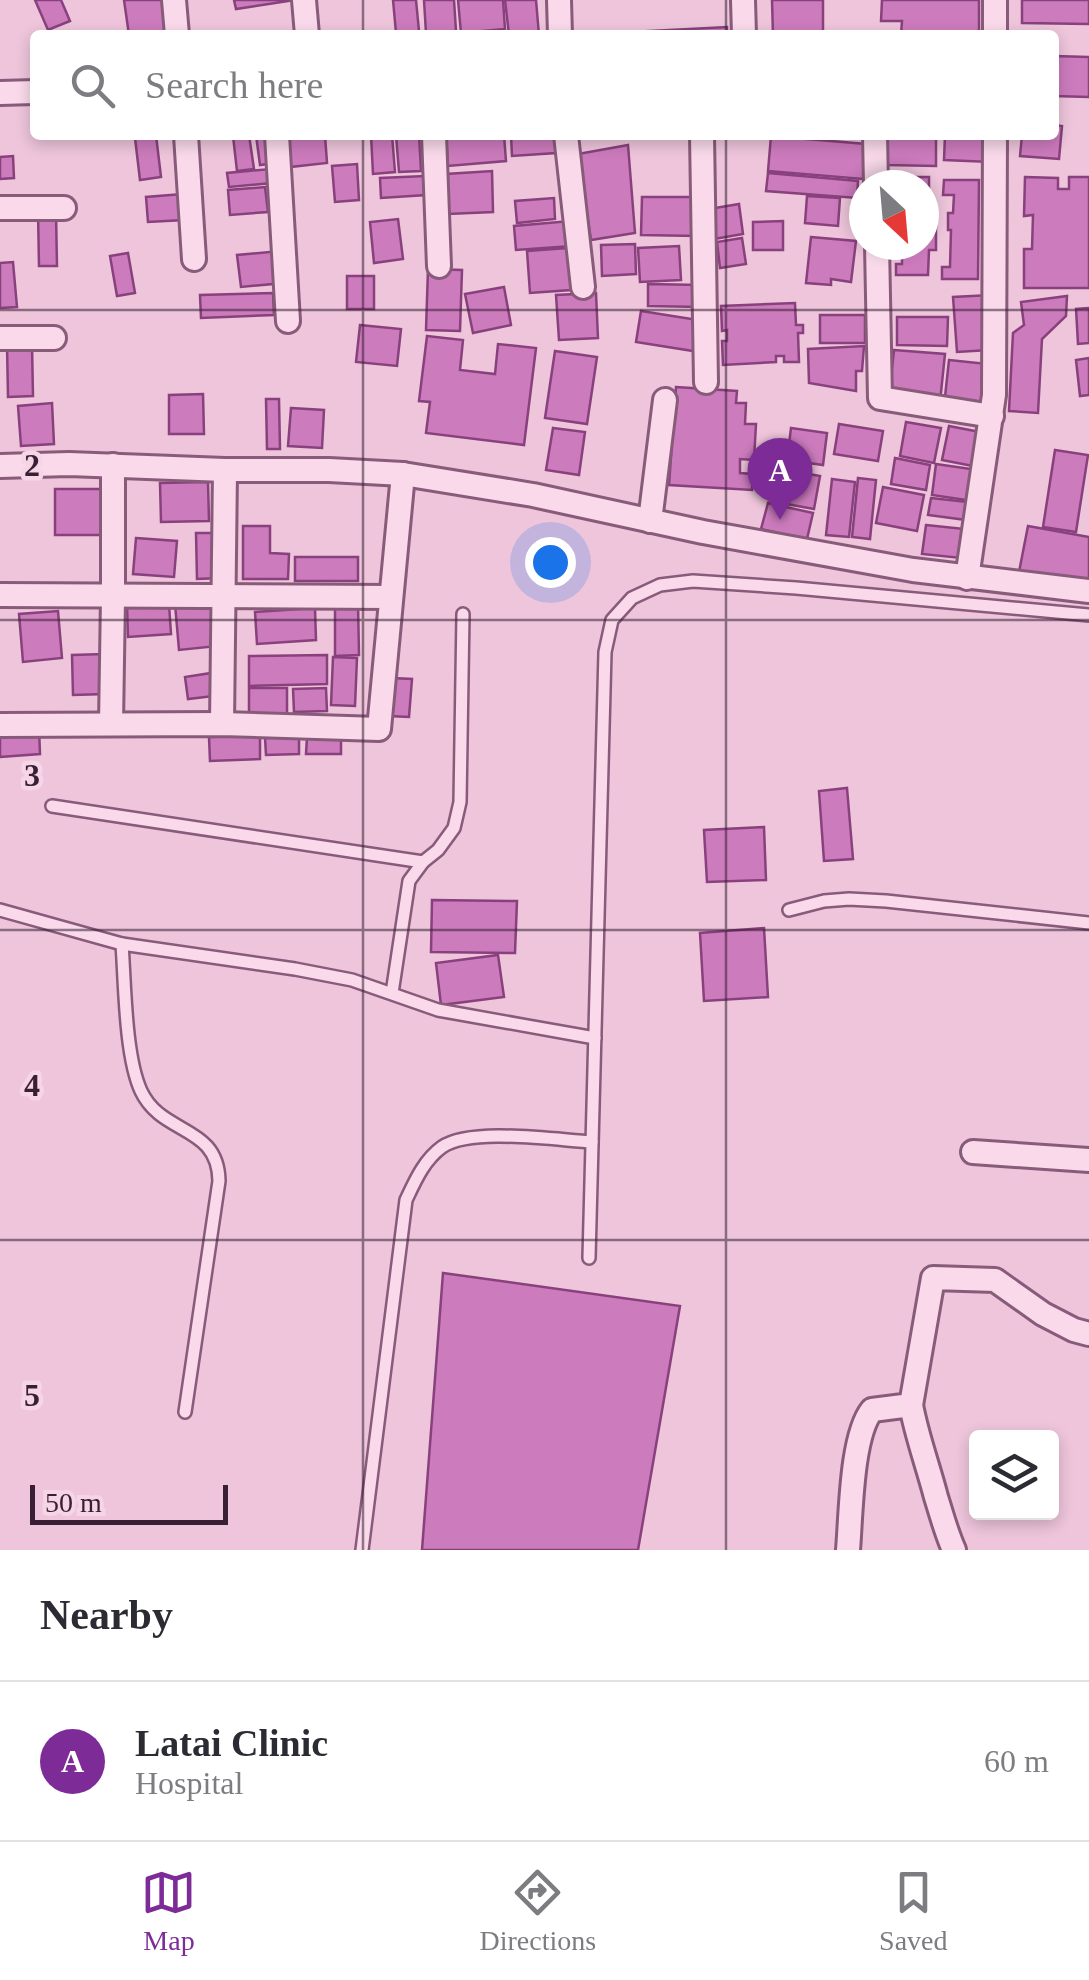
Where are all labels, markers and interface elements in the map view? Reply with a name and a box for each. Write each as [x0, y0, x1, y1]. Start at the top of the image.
search box [30, 30, 1059, 140]
icon: search [65, 58, 120, 113]
text: Search here [145, 64, 323, 106]
north arrow [849, 170, 939, 260]
pin: A [748, 438, 812, 520]
text: 2 [24, 447, 40, 483]
your location [525, 537, 576, 588]
text: 3 [24, 757, 40, 793]
text: 4 [24, 1067, 40, 1103]
text: 5 [24, 1377, 40, 1413]
map controls [969, 1430, 1059, 1520]
button: layers [969, 1430, 1059, 1520]
scale bar [30, 1480, 228, 1524]
text: 50 m [45, 1487, 102, 1518]
text: Nearby [40, 1592, 173, 1638]
text: Latai Clinic [135, 1722, 328, 1764]
text: A [61, 1743, 84, 1779]
text: 60 m [984, 1743, 1049, 1779]
text: Hospital [135, 1765, 243, 1801]
tab: Map [141, 1865, 196, 1957]
tab: Directions [479, 1865, 596, 1957]
tab: Saved [879, 1865, 948, 1957]

